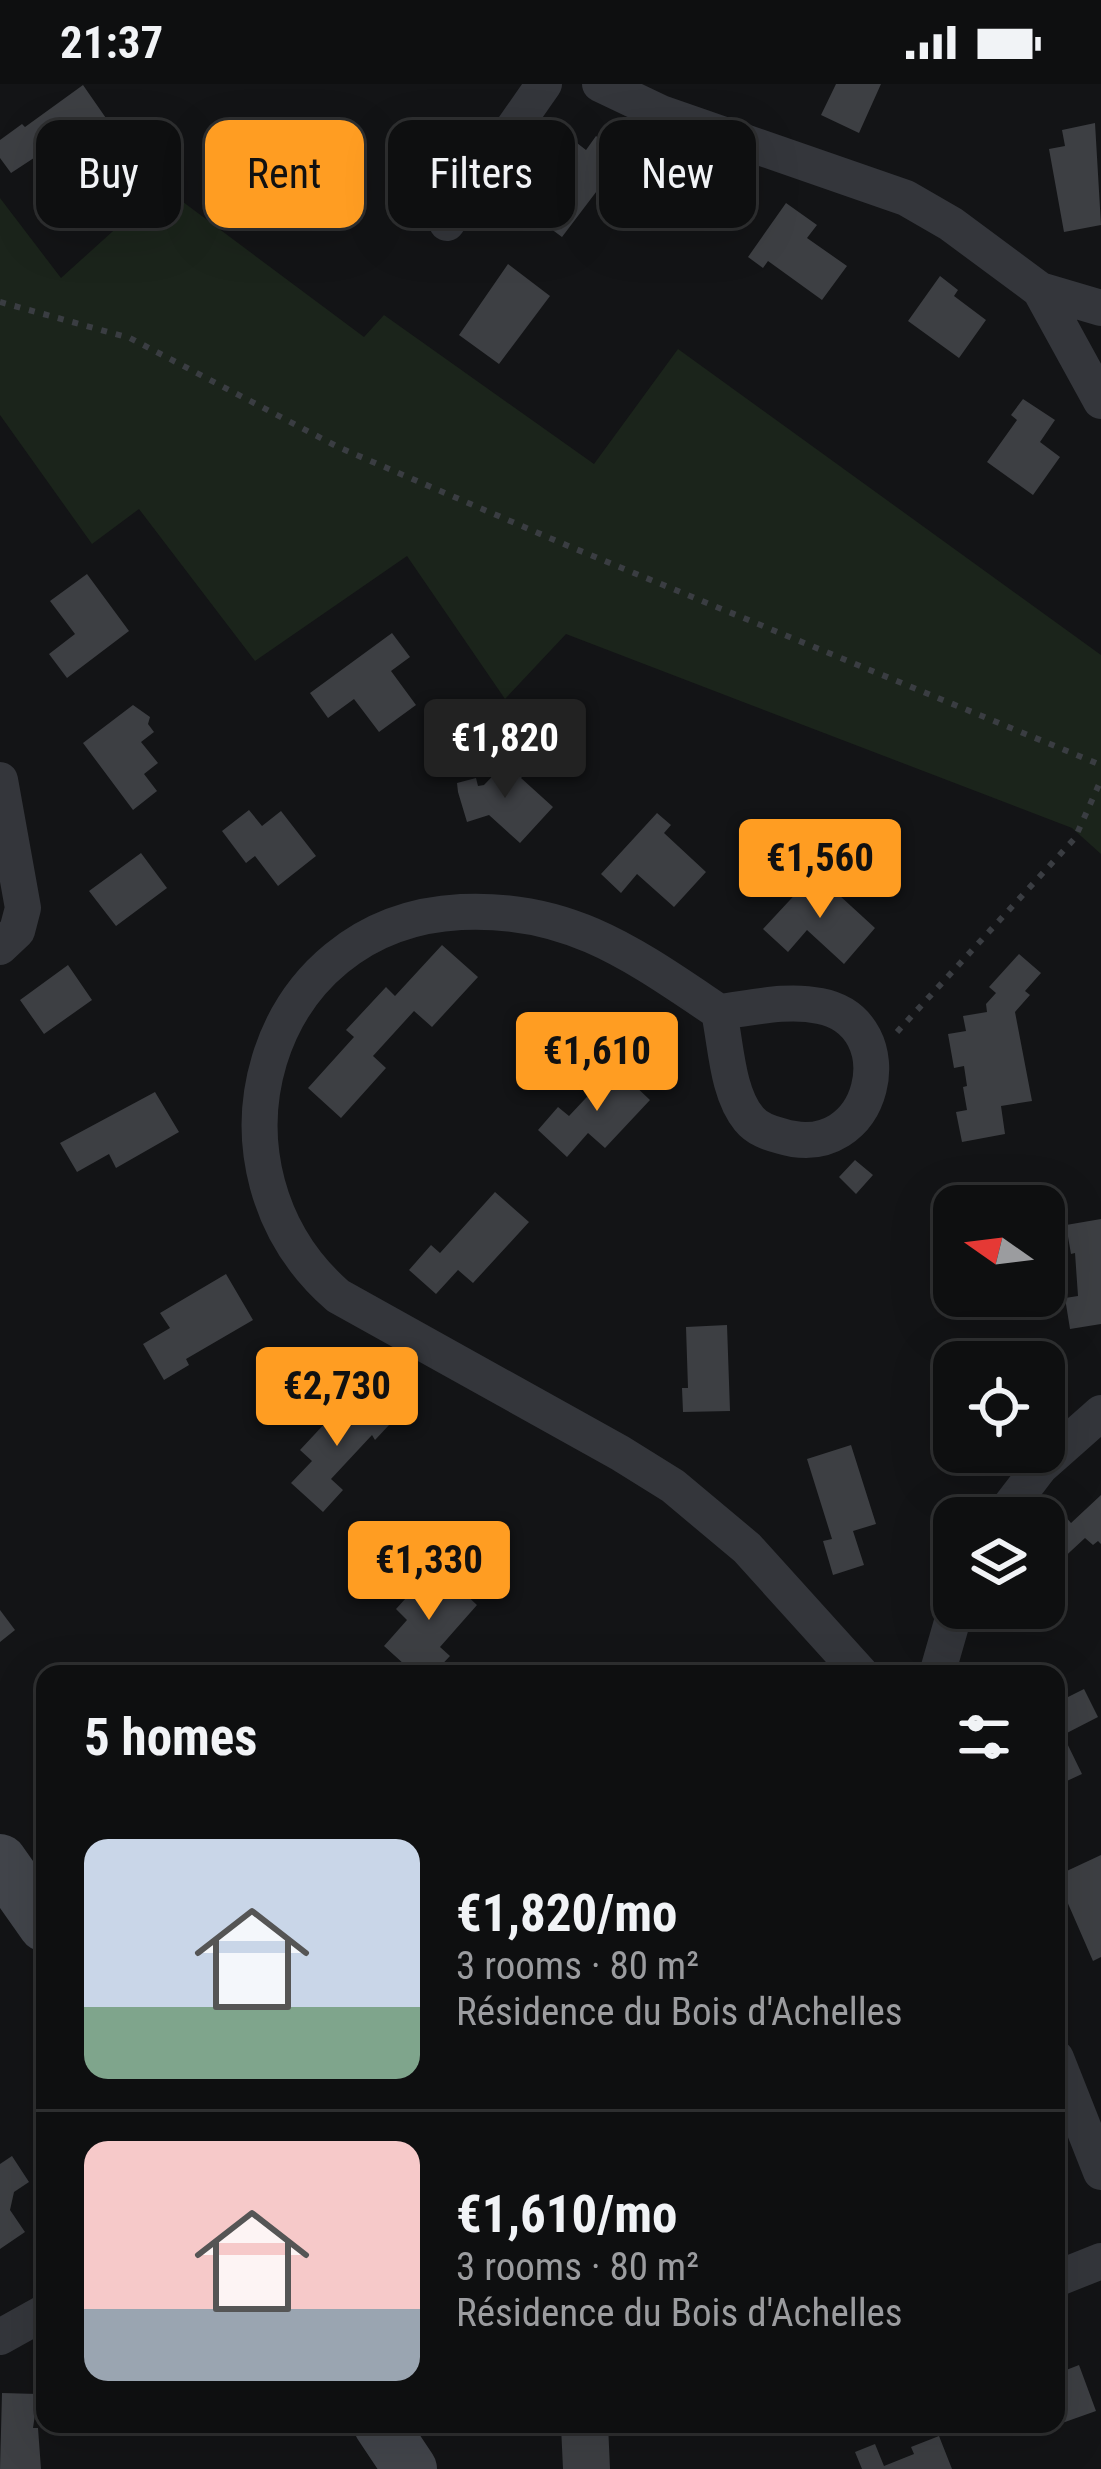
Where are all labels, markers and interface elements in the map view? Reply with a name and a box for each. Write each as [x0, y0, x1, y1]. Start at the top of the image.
text: 21:37 [60, 16, 163, 69]
chip: Buy [36, 120, 181, 228]
chip: Rent [205, 120, 364, 228]
chip: Filters [388, 120, 575, 228]
chip: New [599, 120, 756, 228]
pin: €1,820 [407, 699, 603, 801]
text: €1,820 [451, 715, 559, 761]
pin: €1,560 [722, 819, 918, 921]
text: €1,560 [766, 835, 874, 881]
pin: €1,610 [499, 1012, 695, 1114]
text: €1,610 [543, 1028, 651, 1074]
north arrow [933, 1185, 1065, 1317]
map controls [933, 1185, 1065, 1629]
button: locate [933, 1341, 1065, 1473]
pin: €2,730 [239, 1347, 435, 1449]
text: €2,730 [283, 1363, 391, 1409]
button: layers [933, 1497, 1065, 1629]
pin: €1,330 [331, 1521, 527, 1623]
text: €1,330 [375, 1537, 483, 1583]
icon: filters [951, 1704, 1017, 1770]
text: 5 homes [84, 1708, 257, 1767]
text: €1,820/mo [456, 1884, 677, 1943]
icon: home [180, 1887, 324, 2031]
text: 3 rooms · 80 m² [456, 1943, 699, 1989]
text: Résidence du Bois d'Achelles [456, 1989, 903, 2035]
text: €1,610/mo [456, 2185, 677, 2244]
icon: home [180, 2189, 324, 2333]
text: 3 rooms · 80 m² [456, 2244, 699, 2290]
text: Résidence du Bois d'Achelles [456, 2290, 903, 2336]

